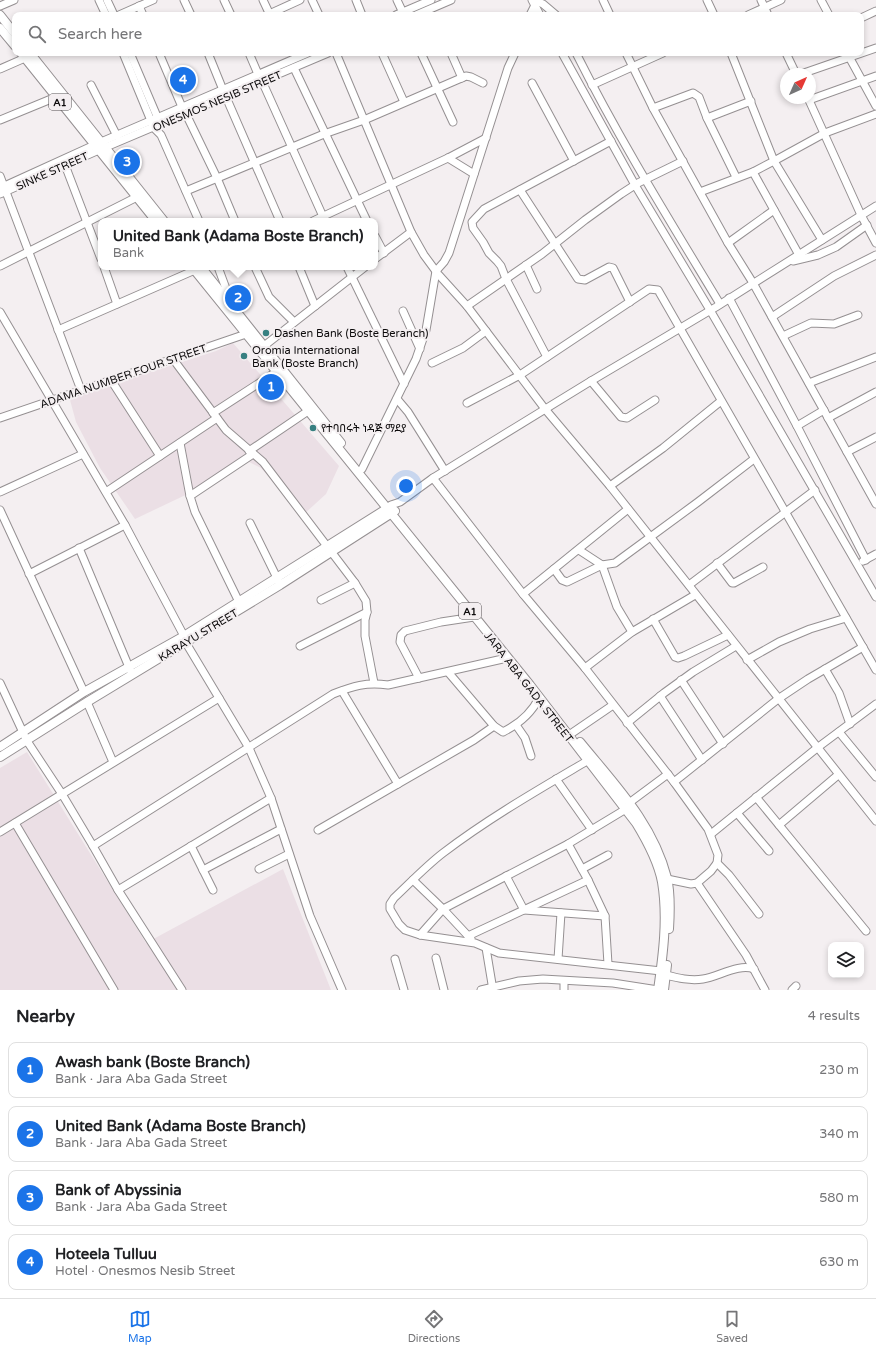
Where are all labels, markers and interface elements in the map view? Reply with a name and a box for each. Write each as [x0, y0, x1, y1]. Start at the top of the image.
search box [12, 12, 864, 56]
icon: search [26, 23, 48, 45]
text: Search here [58, 25, 142, 43]
pin: 4 [170, 65, 196, 95]
street label: ONESMOS NESIB STREET [151, 68, 284, 135]
north arrow [780, 68, 816, 104]
road number: A1 [49, 94, 71, 110]
pin: 3 [114, 147, 140, 177]
street label: SINKE STREET [14, 150, 91, 193]
popup [98, 218, 378, 270]
text: United Bank (Adama Boste Branch) [113, 227, 363, 245]
text: Bank [113, 245, 144, 261]
pin: 2 [225, 283, 251, 313]
place label: Dashen Bank (Boste Beranch) [274, 327, 428, 340]
marker: Dashen Bank (Boste Beranch) [261, 328, 271, 338]
street label: ADAMA NUMBER FOUR STREET [38, 342, 208, 411]
place label: Oromia International Bank (Boste Branch) [252, 344, 360, 370]
marker: Oromia International Bank (Boste Branch) [239, 351, 249, 361]
pin: 1 [258, 372, 284, 402]
place label: የተባበሩት ነዳጅ ማደያ [321, 422, 406, 435]
marker: የተባበሩት ነዳጅ ማደያ [308, 423, 318, 433]
your location [396, 476, 416, 496]
road number: A1 [459, 603, 481, 619]
street label: KARAYU STREET [156, 606, 241, 664]
street label: JARA ABA GADA STREET [481, 630, 576, 745]
map controls [828, 942, 864, 978]
button: layers [828, 942, 864, 978]
text: Nearby [16, 1006, 75, 1027]
text: 4 results [808, 1008, 860, 1024]
text: Awash bank (Boste Branch) [55, 1053, 250, 1071]
text: 1 [26, 1062, 34, 1078]
text: 230 m [819, 1062, 859, 1078]
text: Bank · Jara Aba Gada Street [55, 1071, 227, 1087]
text: United Bank (Adama Boste Branch) [55, 1117, 306, 1135]
text: 2 [26, 1126, 34, 1142]
text: 340 m [819, 1126, 859, 1142]
text: Bank · Jara Aba Gada Street [55, 1135, 227, 1151]
text: Bank of Abyssinia [55, 1181, 182, 1199]
text: 3 [26, 1190, 34, 1206]
text: 580 m [819, 1190, 859, 1206]
text: Bank · Jara Aba Gada Street [55, 1199, 227, 1215]
text: Hoteela Tulluu [55, 1245, 157, 1263]
text: 4 [26, 1254, 34, 1270]
text: 630 m [819, 1254, 859, 1270]
text: Hotel · Onesmos Nesib Street [55, 1263, 235, 1279]
tab: Map [128, 1308, 152, 1345]
tab: Directions [408, 1308, 460, 1345]
tab: Saved [716, 1308, 748, 1345]

